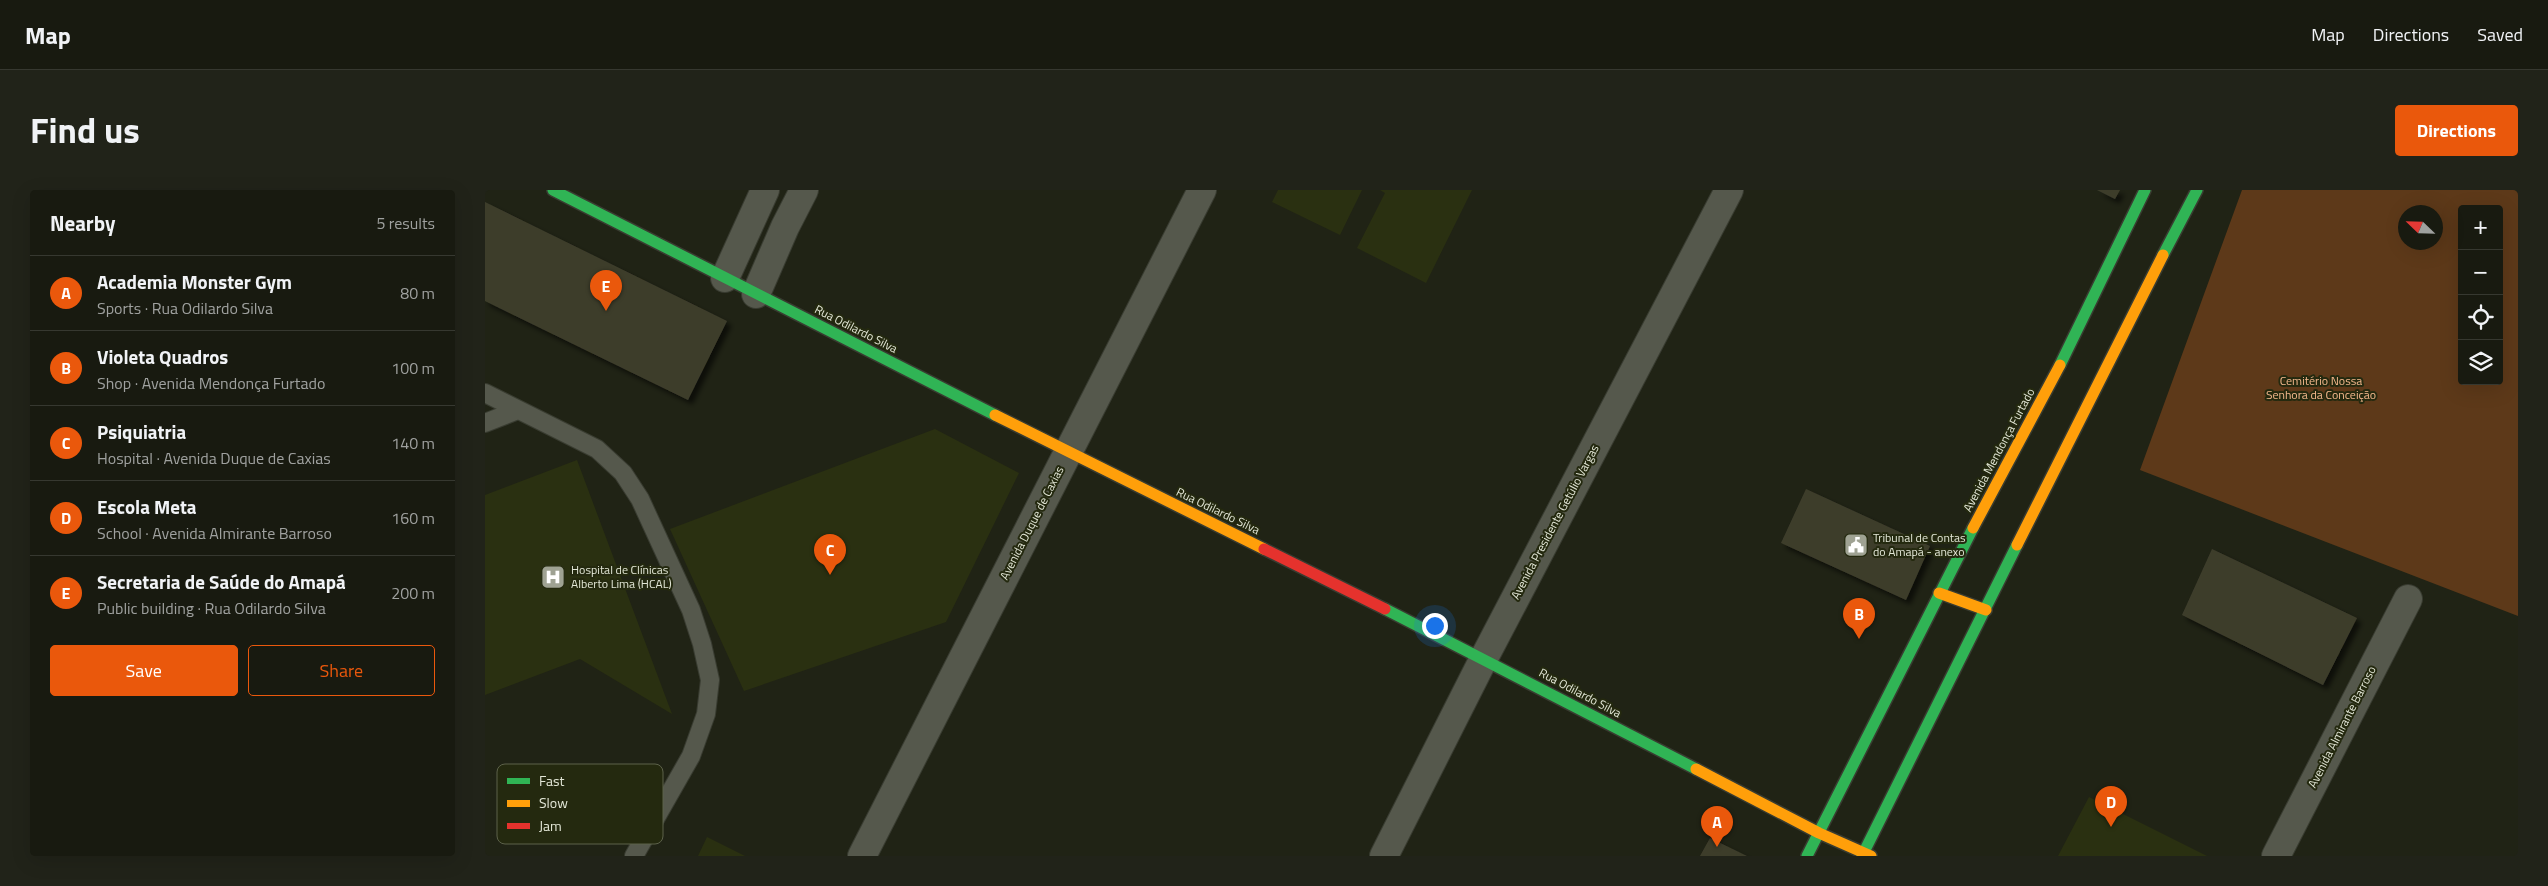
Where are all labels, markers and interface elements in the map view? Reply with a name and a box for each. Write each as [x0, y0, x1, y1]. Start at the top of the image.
text: Map [25, 17, 71, 53]
text: Map [2311, 21, 2345, 48]
text: Directions [2373, 21, 2449, 48]
text: Saved [2477, 21, 2523, 48]
text: Find us [30, 103, 140, 157]
button: Directions [2395, 105, 2518, 156]
north arrow [2398, 205, 2443, 250]
map controls [2458, 205, 2503, 385]
button: + [2458, 205, 2503, 250]
text: Nearby [50, 207, 115, 239]
text: 5 results [376, 211, 435, 235]
button: − [2458, 250, 2503, 295]
text: Academia Monster Gym [97, 267, 292, 296]
pin: E [590, 270, 622, 311]
text: A [61, 281, 71, 305]
text: 80 m [400, 281, 435, 305]
button: locate [2458, 295, 2503, 340]
text: Sports · Rua Odilardo Silva [97, 296, 273, 320]
street label: Rua Odilardo Silva [811, 299, 901, 358]
button: layers [2458, 340, 2503, 385]
text: Violeta Quadros [97, 342, 228, 371]
text: B [61, 356, 71, 380]
text: 100 m [391, 356, 435, 380]
text: Shop · Avenida Mendonça Furtado [97, 371, 325, 395]
park label: Cemitério Nossa Senhora da Conceição [2266, 371, 2376, 404]
street label: Avenida Mendonça Furtado [1958, 384, 2039, 515]
text: Psiquiatria [97, 417, 186, 446]
text: C [62, 431, 70, 455]
text: 140 m [391, 431, 435, 455]
street label: Avenida Presidente Getúlio Vargas [1506, 441, 1604, 602]
text: Hospital · Avenida Duque de Caxias [97, 446, 331, 470]
street label: Avenida Duque de Caxias [995, 462, 1069, 583]
street label: Rua Odilardo Silva [1173, 482, 1263, 539]
text: Escola Meta [97, 492, 197, 521]
text: D [61, 506, 71, 530]
text: 160 m [391, 506, 435, 530]
text: School · Avenida Almirante Barroso [97, 521, 332, 545]
place label: Tribunal de Contas do Amapá - anexo [1873, 528, 1966, 561]
public building icon: Tribunal de Contas do Amapá - anexo [1843, 532, 1869, 558]
pin: C [814, 534, 846, 575]
place label: Hospital de Clínicas Alberto Lima (HCAL) [571, 560, 672, 593]
hospital icon: Hospital de Clínicas Alberto Lima (HCAL) [540, 564, 566, 590]
text: Secretaria de Saúde do Amapá [97, 567, 346, 596]
text: E [62, 581, 70, 605]
text: 200 m [391, 581, 435, 605]
text: Public building · Rua Odilardo Silva [97, 596, 326, 620]
pin: B [1843, 598, 1875, 639]
your location [1422, 613, 1448, 639]
button: Save [50, 645, 238, 696]
button: Share [248, 645, 435, 696]
street label: Avenida Almirante Barroso [2303, 662, 2381, 791]
street label: Rua Odilardo Silva [1536, 663, 1625, 722]
legend [497, 764, 663, 844]
text: Fast [539, 770, 564, 791]
pin: D [2095, 786, 2127, 827]
text: Slow [539, 792, 568, 813]
pin: A [1701, 806, 1733, 847]
text: Jam [539, 815, 562, 836]

